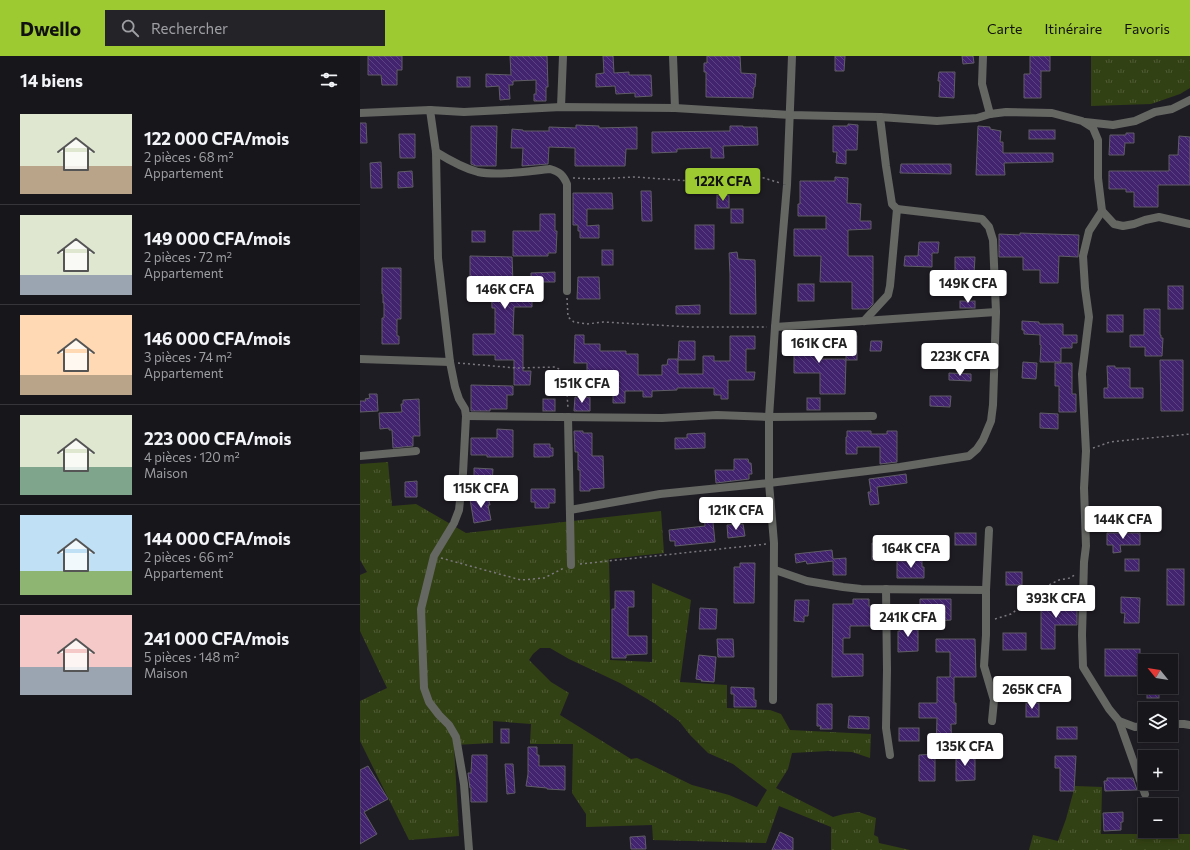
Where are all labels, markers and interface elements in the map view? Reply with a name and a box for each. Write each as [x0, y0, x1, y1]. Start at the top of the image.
search box [105, 10, 385, 46]
text: Dwello [20, 17, 81, 40]
icon: search [119, 17, 141, 39]
text: Rechercher [151, 19, 228, 37]
text: Carte [987, 20, 1022, 37]
text: Itinéraire [1044, 20, 1102, 37]
text: Favoris [1124, 20, 1170, 37]
icon: filters [318, 69, 340, 91]
text: 14 biens [20, 70, 83, 91]
text: 122 000 CFA/mois [144, 128, 289, 149]
icon: home [52, 130, 100, 178]
text: 2 pièces · 68 m² [144, 149, 234, 165]
text: Appartement [144, 165, 223, 181]
pin: 122K CFA [682, 168, 764, 202]
text: 122K CFA [694, 173, 752, 189]
text: 149 000 CFA/mois [144, 228, 291, 249]
icon: home [52, 231, 100, 279]
text: 2 pièces · 72 m² [144, 249, 232, 265]
text: Appartement [144, 265, 223, 281]
pin: 149K CFA [927, 270, 1009, 304]
text: 149K CFA [939, 275, 997, 291]
pin: 146K CFA [464, 276, 546, 310]
text: 146K CFA [476, 281, 534, 297]
text: 146 000 CFA/mois [144, 328, 291, 349]
pin: 161K CFA [778, 330, 860, 364]
icon: home [52, 331, 100, 379]
text: 161K CFA [791, 335, 847, 351]
pin: 223K CFA [919, 343, 1001, 377]
text: 223K CFA [930, 348, 990, 364]
text: 3 pièces · 74 m² [144, 349, 232, 365]
text: Appartement [144, 365, 223, 381]
pin: 151K CFA [541, 370, 623, 404]
text: 151K CFA [554, 375, 610, 391]
text: 223 000 CFA/mois [144, 428, 291, 449]
icon: home [52, 431, 100, 479]
text: 4 pièces · 120 m² [144, 449, 240, 465]
text: Maison [144, 465, 188, 481]
pin: 115K CFA [440, 475, 522, 509]
text: 115K CFA [453, 480, 509, 496]
pin: 121K CFA [695, 497, 777, 531]
text: 121K CFA [708, 502, 764, 518]
pin: 144K CFA [1082, 506, 1164, 540]
text: 144K CFA [1094, 511, 1152, 527]
text: 144 000 CFA/mois [144, 528, 291, 549]
icon: home [52, 531, 100, 579]
pin: 164K CFA [870, 535, 952, 569]
text: 164K CFA [882, 540, 940, 556]
text: 2 pièces · 66 m² [144, 549, 234, 565]
text: Appartement [144, 565, 223, 581]
pin: 393K CFA [1015, 585, 1097, 619]
text: 393K CFA [1026, 590, 1086, 606]
pin: 241K CFA [867, 604, 949, 638]
text: 241K CFA [879, 609, 937, 625]
text: 241 000 CFA/mois [144, 628, 289, 649]
icon: home [52, 631, 100, 679]
text: 5 pièces · 148 m² [144, 649, 239, 665]
north arrow [1138, 654, 1178, 694]
map controls [1138, 654, 1178, 838]
text: Maison [144, 665, 188, 681]
pin: 265K CFA [991, 676, 1073, 710]
text: 265K CFA [1002, 681, 1062, 697]
button: layers [1138, 702, 1178, 742]
pin: 135K CFA [924, 733, 1006, 767]
text: 135K CFA [936, 738, 994, 754]
button: + [1138, 750, 1178, 790]
button: − [1138, 798, 1178, 838]

